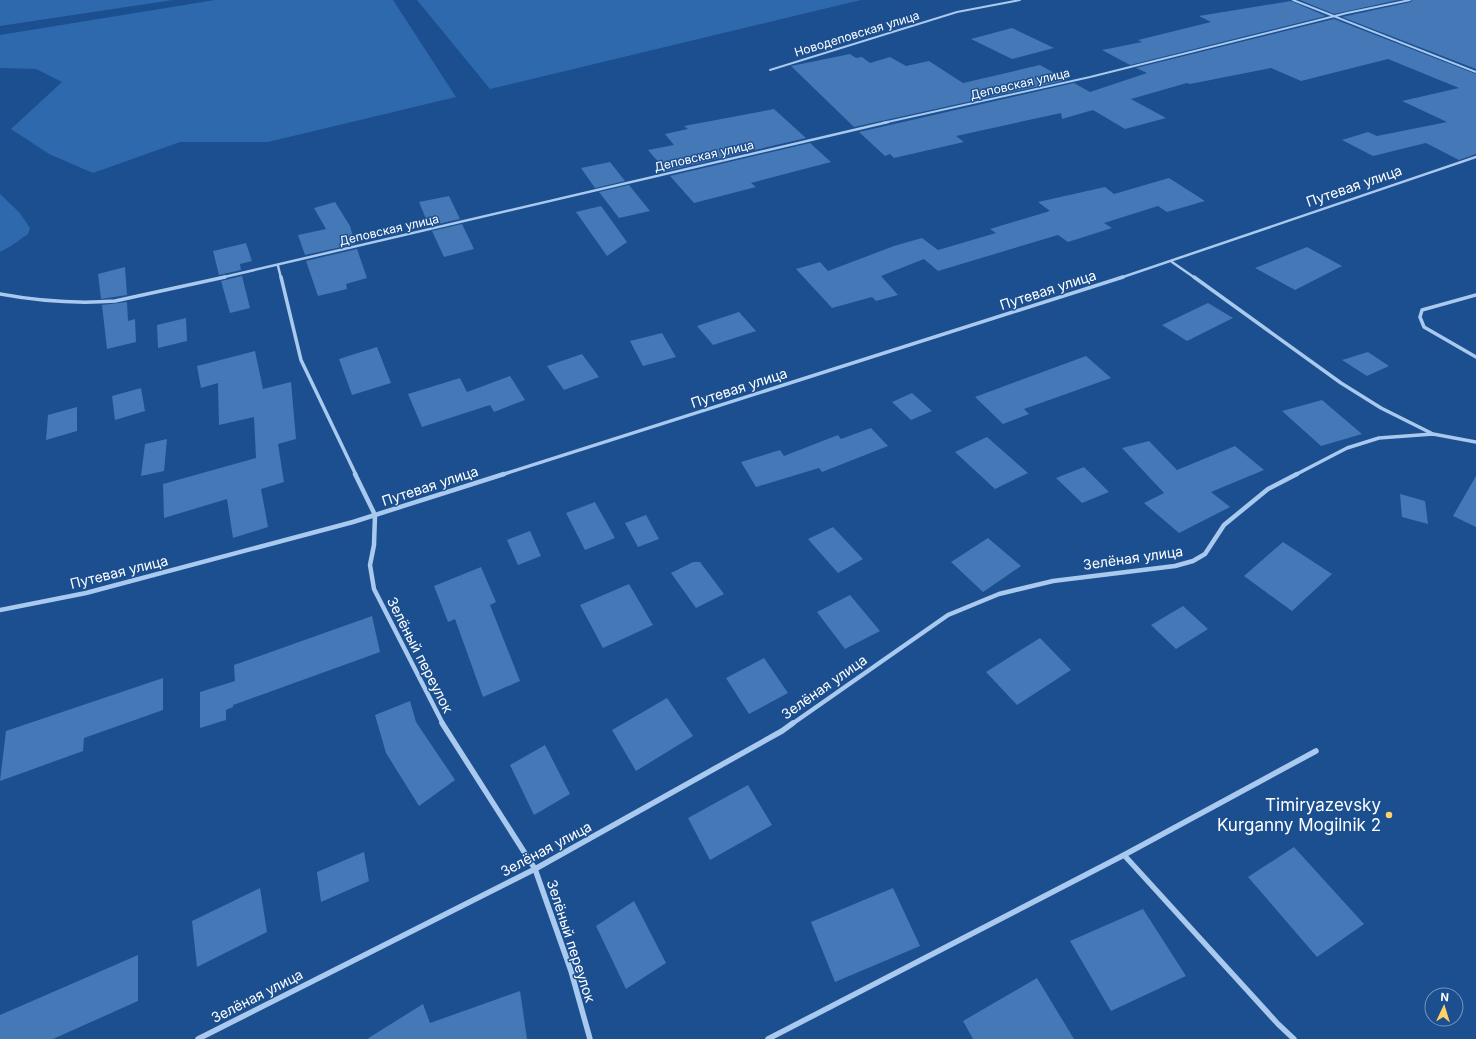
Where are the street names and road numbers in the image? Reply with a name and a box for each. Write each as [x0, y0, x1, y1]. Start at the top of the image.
street label: Новодеповская улица [793, 7, 921, 60]
street label: Деповская улица [968, 65, 1071, 102]
street label: Деповская улица [652, 137, 755, 174]
street label: Путевая улица [1304, 161, 1404, 210]
street label: Деповская улица [337, 211, 440, 248]
street label: Путевая улица [998, 266, 1098, 313]
street label: Путевая улица [689, 364, 789, 411]
street label: Путевая улица [380, 462, 480, 509]
street label: Зелёная улица [1082, 542, 1184, 573]
street label: Путевая улица [68, 551, 170, 592]
street label: Зелёный переулок [384, 594, 457, 716]
street label: Зелёная улица [778, 651, 870, 722]
street label: Зелёная улица [497, 817, 594, 880]
street label: Зелёный переулок [544, 877, 599, 1005]
street label: Зелёная улица [208, 965, 305, 1026]

